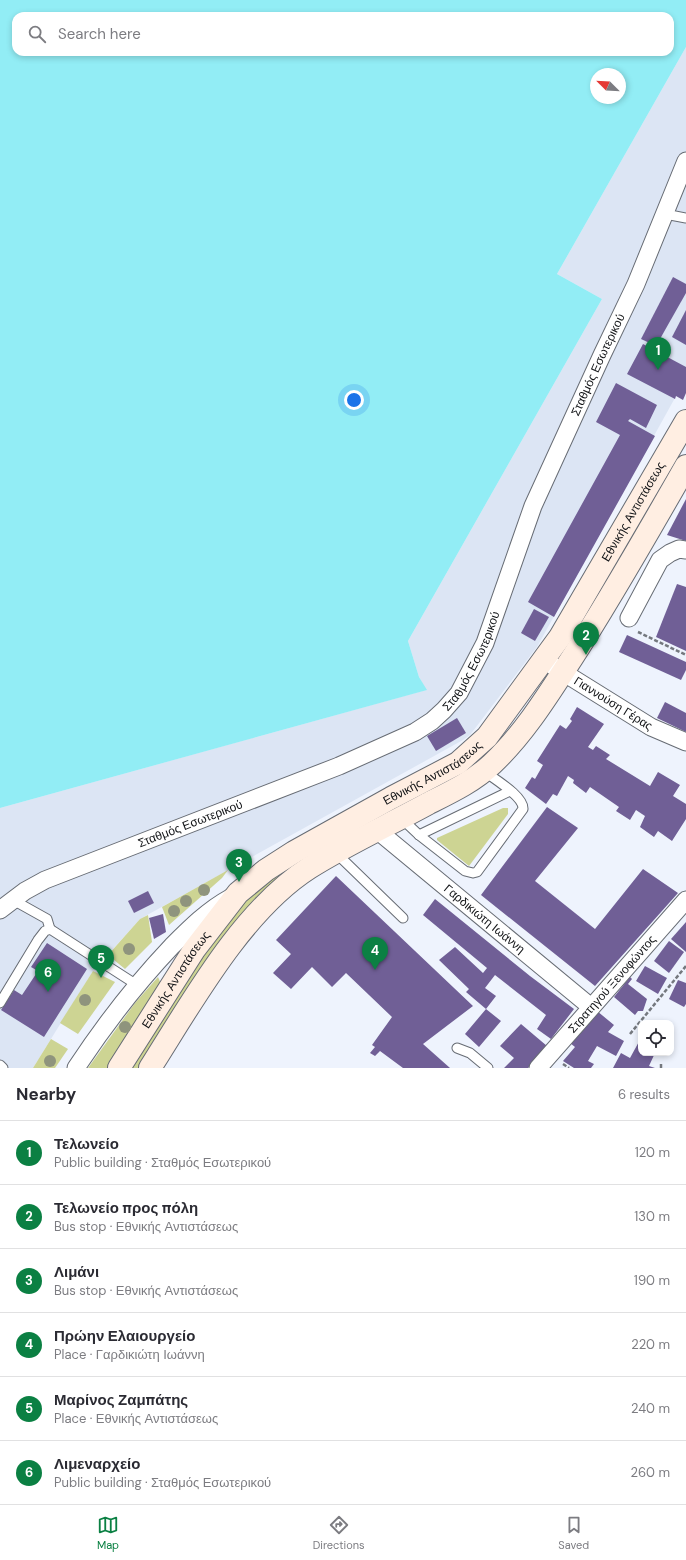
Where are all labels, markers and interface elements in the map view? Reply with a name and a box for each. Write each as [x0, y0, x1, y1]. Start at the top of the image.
search box [12, 12, 674, 56]
icon: search [26, 23, 48, 45]
text: Search here [58, 24, 141, 44]
north arrow [590, 68, 626, 104]
street label: Σταθμός Εσωτερικού [567, 311, 629, 418]
pin: 1 [645, 337, 671, 370]
your location [344, 390, 364, 410]
street label: Εθνικής Αντιστάσεως [598, 458, 669, 564]
street label: Σταθμός Εσωτερικού [439, 609, 504, 714]
pin: 2 [573, 622, 599, 655]
street label: Γιαννούση Γέρας [571, 673, 656, 734]
street label: Εθνικής Αντιστάσεως [380, 737, 486, 809]
street label: Σταθμός Εσωτερικού [136, 796, 245, 851]
pin: 3 [226, 849, 252, 882]
street label: Γαρδικιώτη Ιωάννη [441, 881, 528, 957]
street label: Εθνικής Αντιστάσεως [138, 928, 214, 1031]
street label: Στρατηγού Ξενοφώντος [565, 931, 660, 1036]
pin: 4 [362, 937, 388, 970]
pin: 5 [88, 945, 114, 978]
pin: 6 [35, 959, 61, 992]
map controls [638, 1020, 674, 1056]
button: locate [638, 1020, 674, 1056]
text: Nearby [16, 1083, 76, 1105]
text: 6 results [618, 1086, 670, 1103]
text: Τελωνείο [54, 1134, 119, 1154]
text: 1 [27, 1144, 31, 1161]
text: 120 m [635, 1144, 670, 1161]
text: Public building · Σταθμός Εσωτερικού [54, 1154, 271, 1171]
text: Τελωνείο προς πόλη [54, 1198, 198, 1218]
text: 2 [25, 1208, 33, 1225]
text: 130 m [634, 1208, 670, 1225]
text: Bus stop · Εθνικής Αντιστάσεως [54, 1218, 238, 1235]
text: Λιμάνι [54, 1262, 99, 1282]
text: 3 [25, 1272, 33, 1289]
text: 190 m [634, 1272, 670, 1289]
text: Bus stop · Εθνικής Αντιστάσεως [54, 1282, 238, 1299]
text: Πρώην Ελαιουργείο [54, 1326, 195, 1346]
text: 4 [25, 1336, 33, 1353]
text: 220 m [631, 1336, 670, 1353]
text: Place · Γαρδικιώτη Ιωάννη [54, 1346, 205, 1363]
text: Μαρίνος Ζαμπάτης [54, 1390, 188, 1410]
text: 5 [25, 1400, 33, 1417]
text: 240 m [631, 1400, 670, 1417]
text: Place · Εθνικής Αντιστάσεως [54, 1410, 218, 1427]
text: Λιμεναρχείο [54, 1454, 140, 1474]
text: 6 [25, 1464, 33, 1481]
text: 260 m [630, 1464, 670, 1481]
text: Public building · Σταθμός Εσωτερικού [54, 1474, 271, 1491]
tab: Map [97, 1514, 119, 1552]
tab: Directions [313, 1514, 365, 1552]
tab: Saved [558, 1514, 589, 1552]

